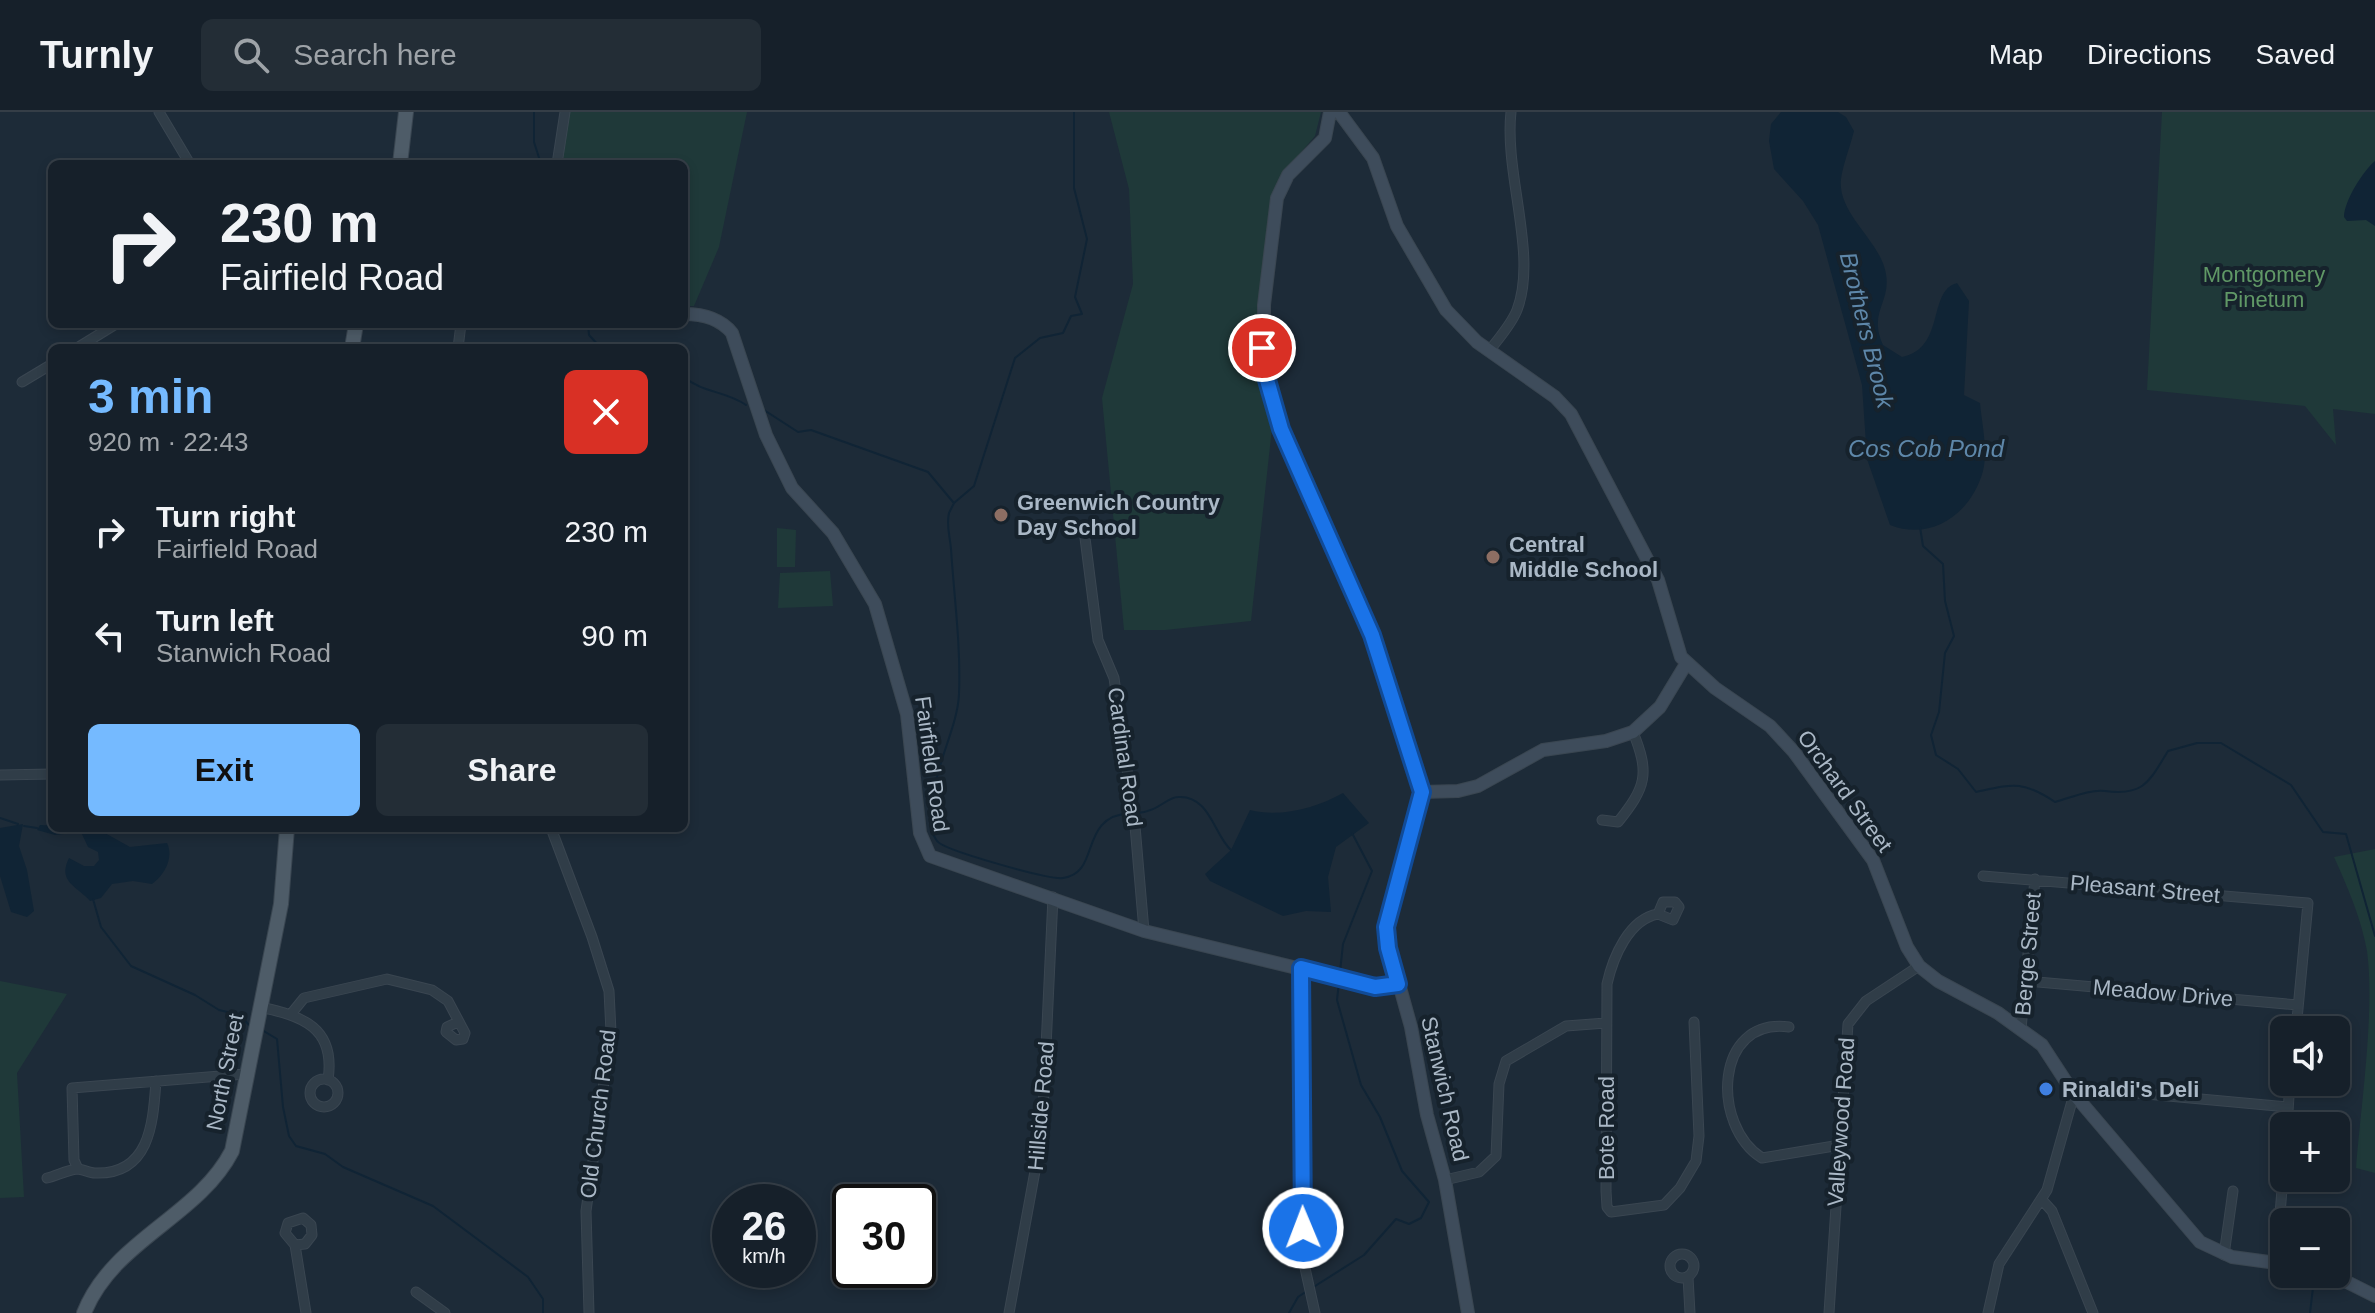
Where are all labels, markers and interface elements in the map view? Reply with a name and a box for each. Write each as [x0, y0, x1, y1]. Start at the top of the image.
search box [201, 19, 761, 91]
icon: search [229, 33, 273, 77]
text: Turnly [40, 34, 153, 76]
text: Search here [293, 38, 457, 71]
text: Map [1989, 39, 2043, 70]
text: Directions [2087, 39, 2212, 70]
text: Saved [2256, 39, 2335, 70]
text: 230 m [220, 191, 379, 254]
icon: right [88, 192, 192, 296]
water label: Brothers Brook [1835, 249, 1900, 413]
text: Fairfield Road [220, 257, 444, 298]
park label: Montgomery Pinetum [2203, 262, 2325, 312]
pin [1228, 314, 1296, 382]
icon: arrive [1240, 326, 1284, 370]
text: 3 min [88, 370, 213, 423]
button: close [564, 370, 648, 454]
text: 920 m · 22:43 [88, 427, 248, 457]
water label: Cos Cob Pond [1848, 435, 2005, 462]
place label: Greenwich Country Day School [1017, 490, 1221, 540]
text: Turn right [156, 500, 295, 533]
marker: Greenwich Country Day School [992, 506, 1010, 524]
icon: right [88, 510, 132, 554]
text: 230 m [565, 515, 648, 548]
place label: Central Middle School [1509, 532, 1658, 582]
text: Fairfield Road [156, 534, 318, 564]
marker: Central Middle School [1484, 548, 1502, 566]
text: Turn left [156, 604, 274, 637]
icon: left [88, 614, 132, 658]
text: 90 m [581, 619, 648, 652]
text: Stanwich Road [156, 638, 331, 668]
street label: Cardinal Road [1103, 686, 1147, 828]
street label: Fairfield Road [910, 694, 954, 834]
button: Exit [88, 724, 360, 816]
button: Share [376, 724, 648, 816]
street label: Orchard Street [1792, 725, 1898, 857]
street label: Pleasant Street [2069, 870, 2221, 908]
street label: Berge Street [2010, 891, 2046, 1017]
street label: Meadow Drive [2092, 974, 2234, 1012]
street label: North Street [201, 1011, 249, 1133]
street label: Stanwich Road [1416, 1014, 1474, 1164]
map controls [2270, 1016, 2350, 1288]
button: sound [2270, 1016, 2350, 1096]
street label: Old Church Road [575, 1028, 621, 1200]
street label: Valleywood Road [1823, 1037, 1859, 1207]
street label: Hillside Road [1023, 1040, 1059, 1172]
street label: Bote Road [1594, 1076, 1619, 1180]
place label: Rinaldi's Deli [2062, 1077, 2199, 1102]
marker: Rinaldi's Deli [2037, 1080, 2055, 1098]
button: + [2270, 1112, 2350, 1192]
speed limit sign: 30 [832, 1184, 936, 1288]
position arrow [1261, 1186, 1345, 1270]
text: 26 [742, 1204, 786, 1248]
button: − [2270, 1208, 2350, 1288]
text: km/h [742, 1245, 786, 1267]

